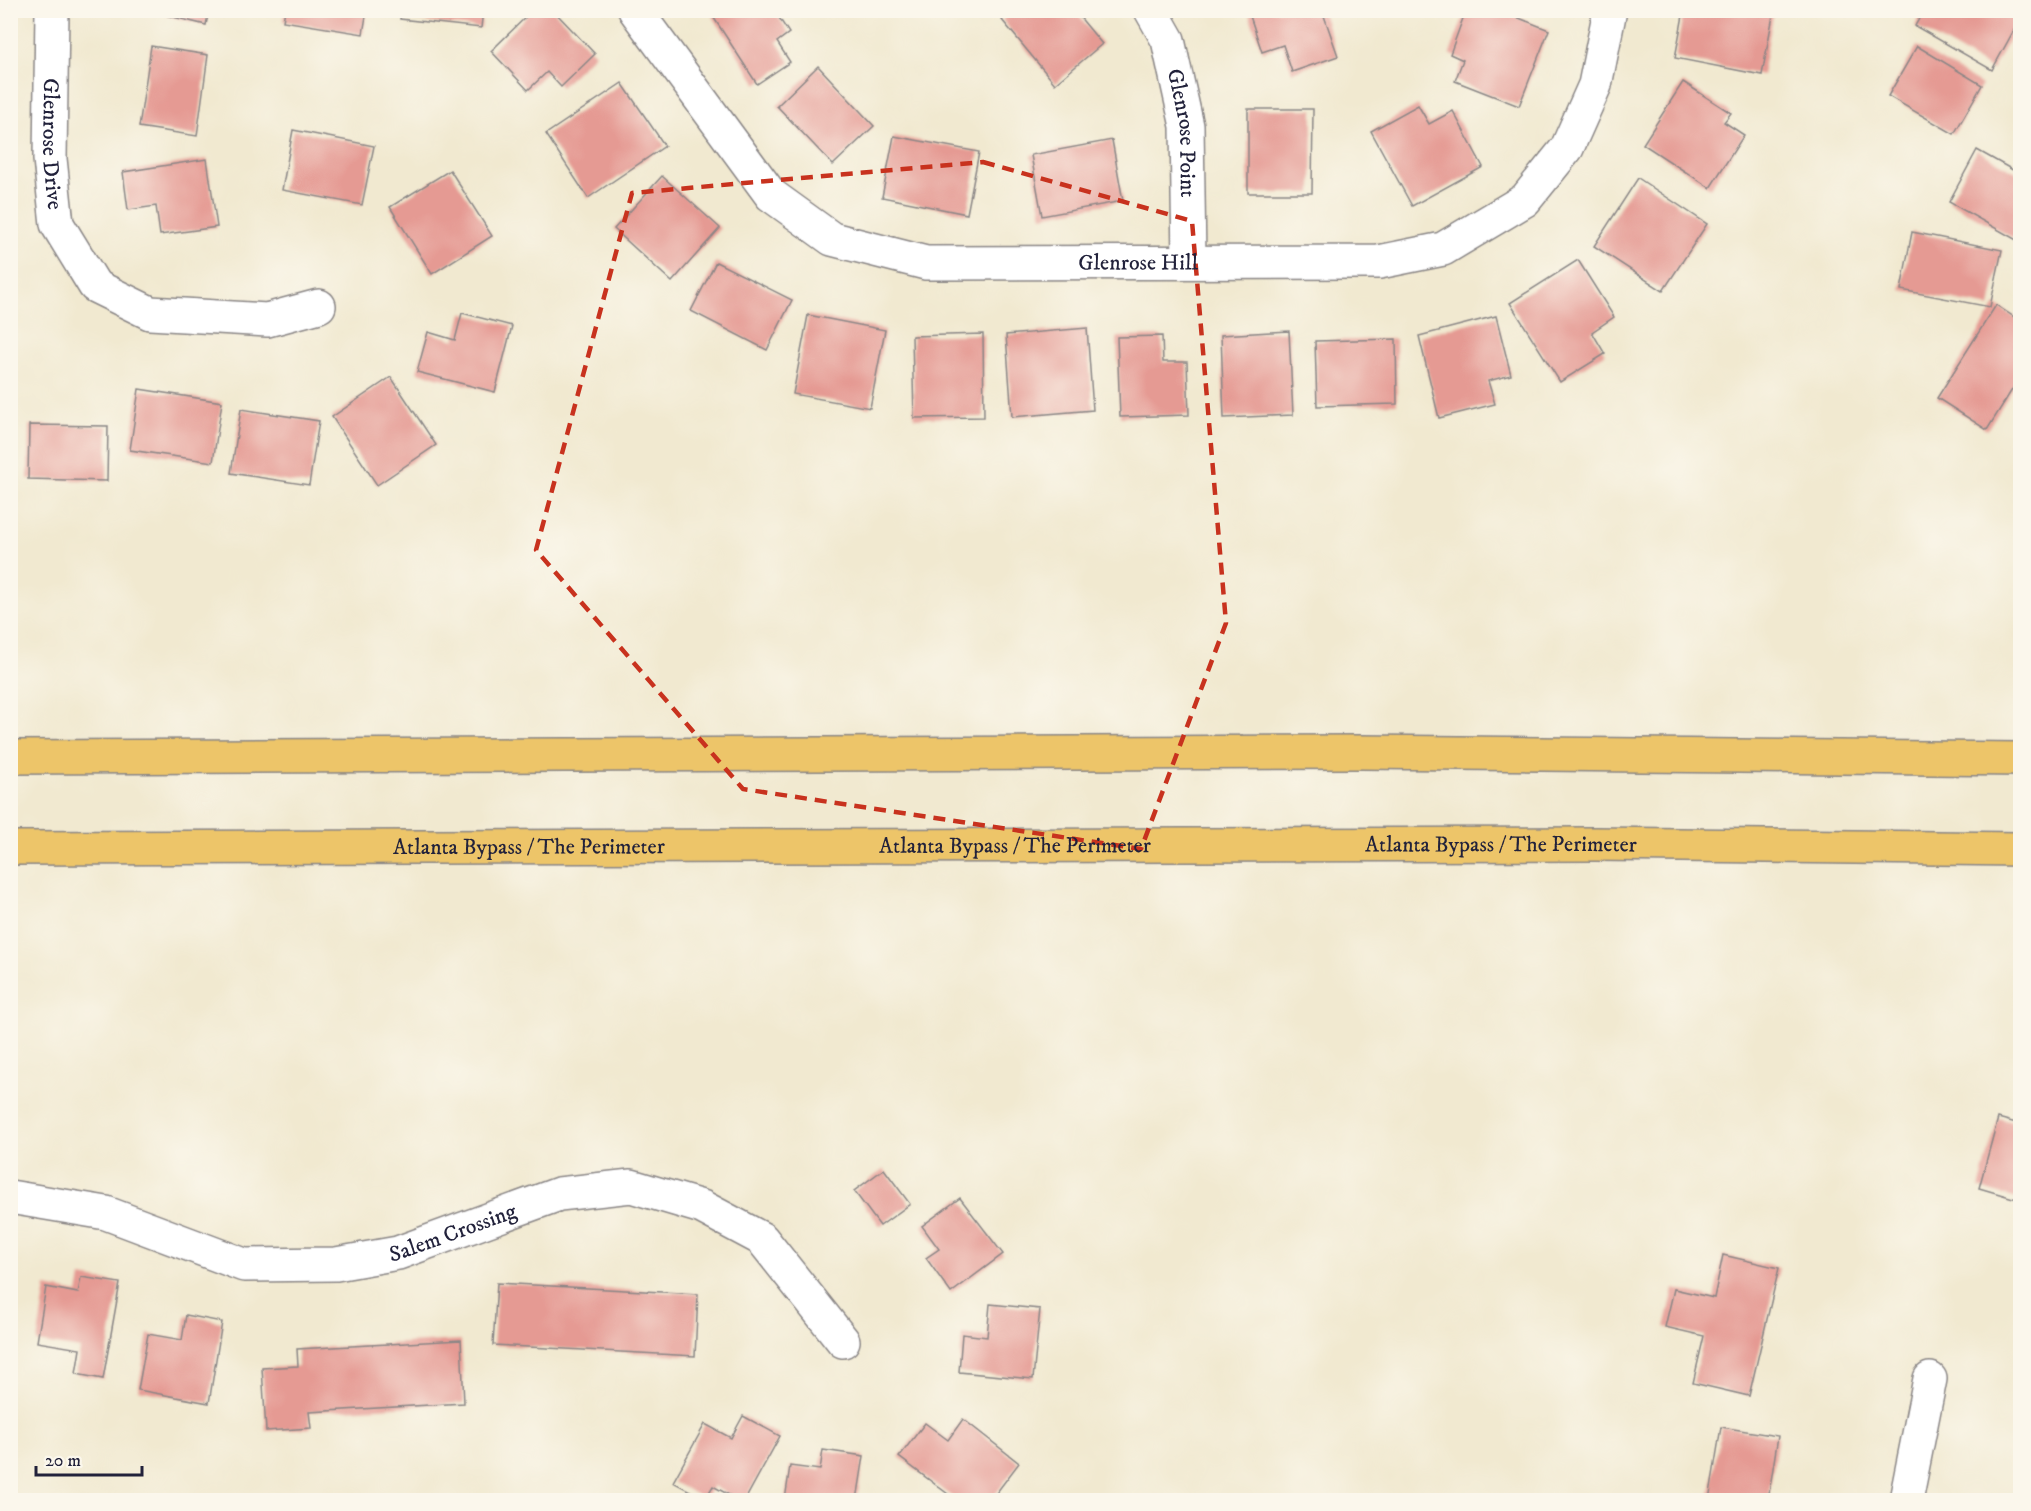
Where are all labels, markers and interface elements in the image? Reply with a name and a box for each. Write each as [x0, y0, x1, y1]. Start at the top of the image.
street label: Glenrose Point [1161, 66, 1202, 198]
street label: Glenrose Drive [36, 78, 69, 211]
street label: Glenrose Hill [1078, 249, 1199, 276]
street label: Atlanta Bypass / The Perimeter [1365, 830, 1638, 858]
street label: Atlanta Bypass / The Perimeter [879, 832, 1152, 859]
street label: Atlanta Bypass / The Perimeter [393, 833, 666, 861]
street label: Salem Crossing [387, 1197, 520, 1268]
scale bar [36, 1439, 142, 1477]
text: 20 m [45, 1450, 81, 1472]

